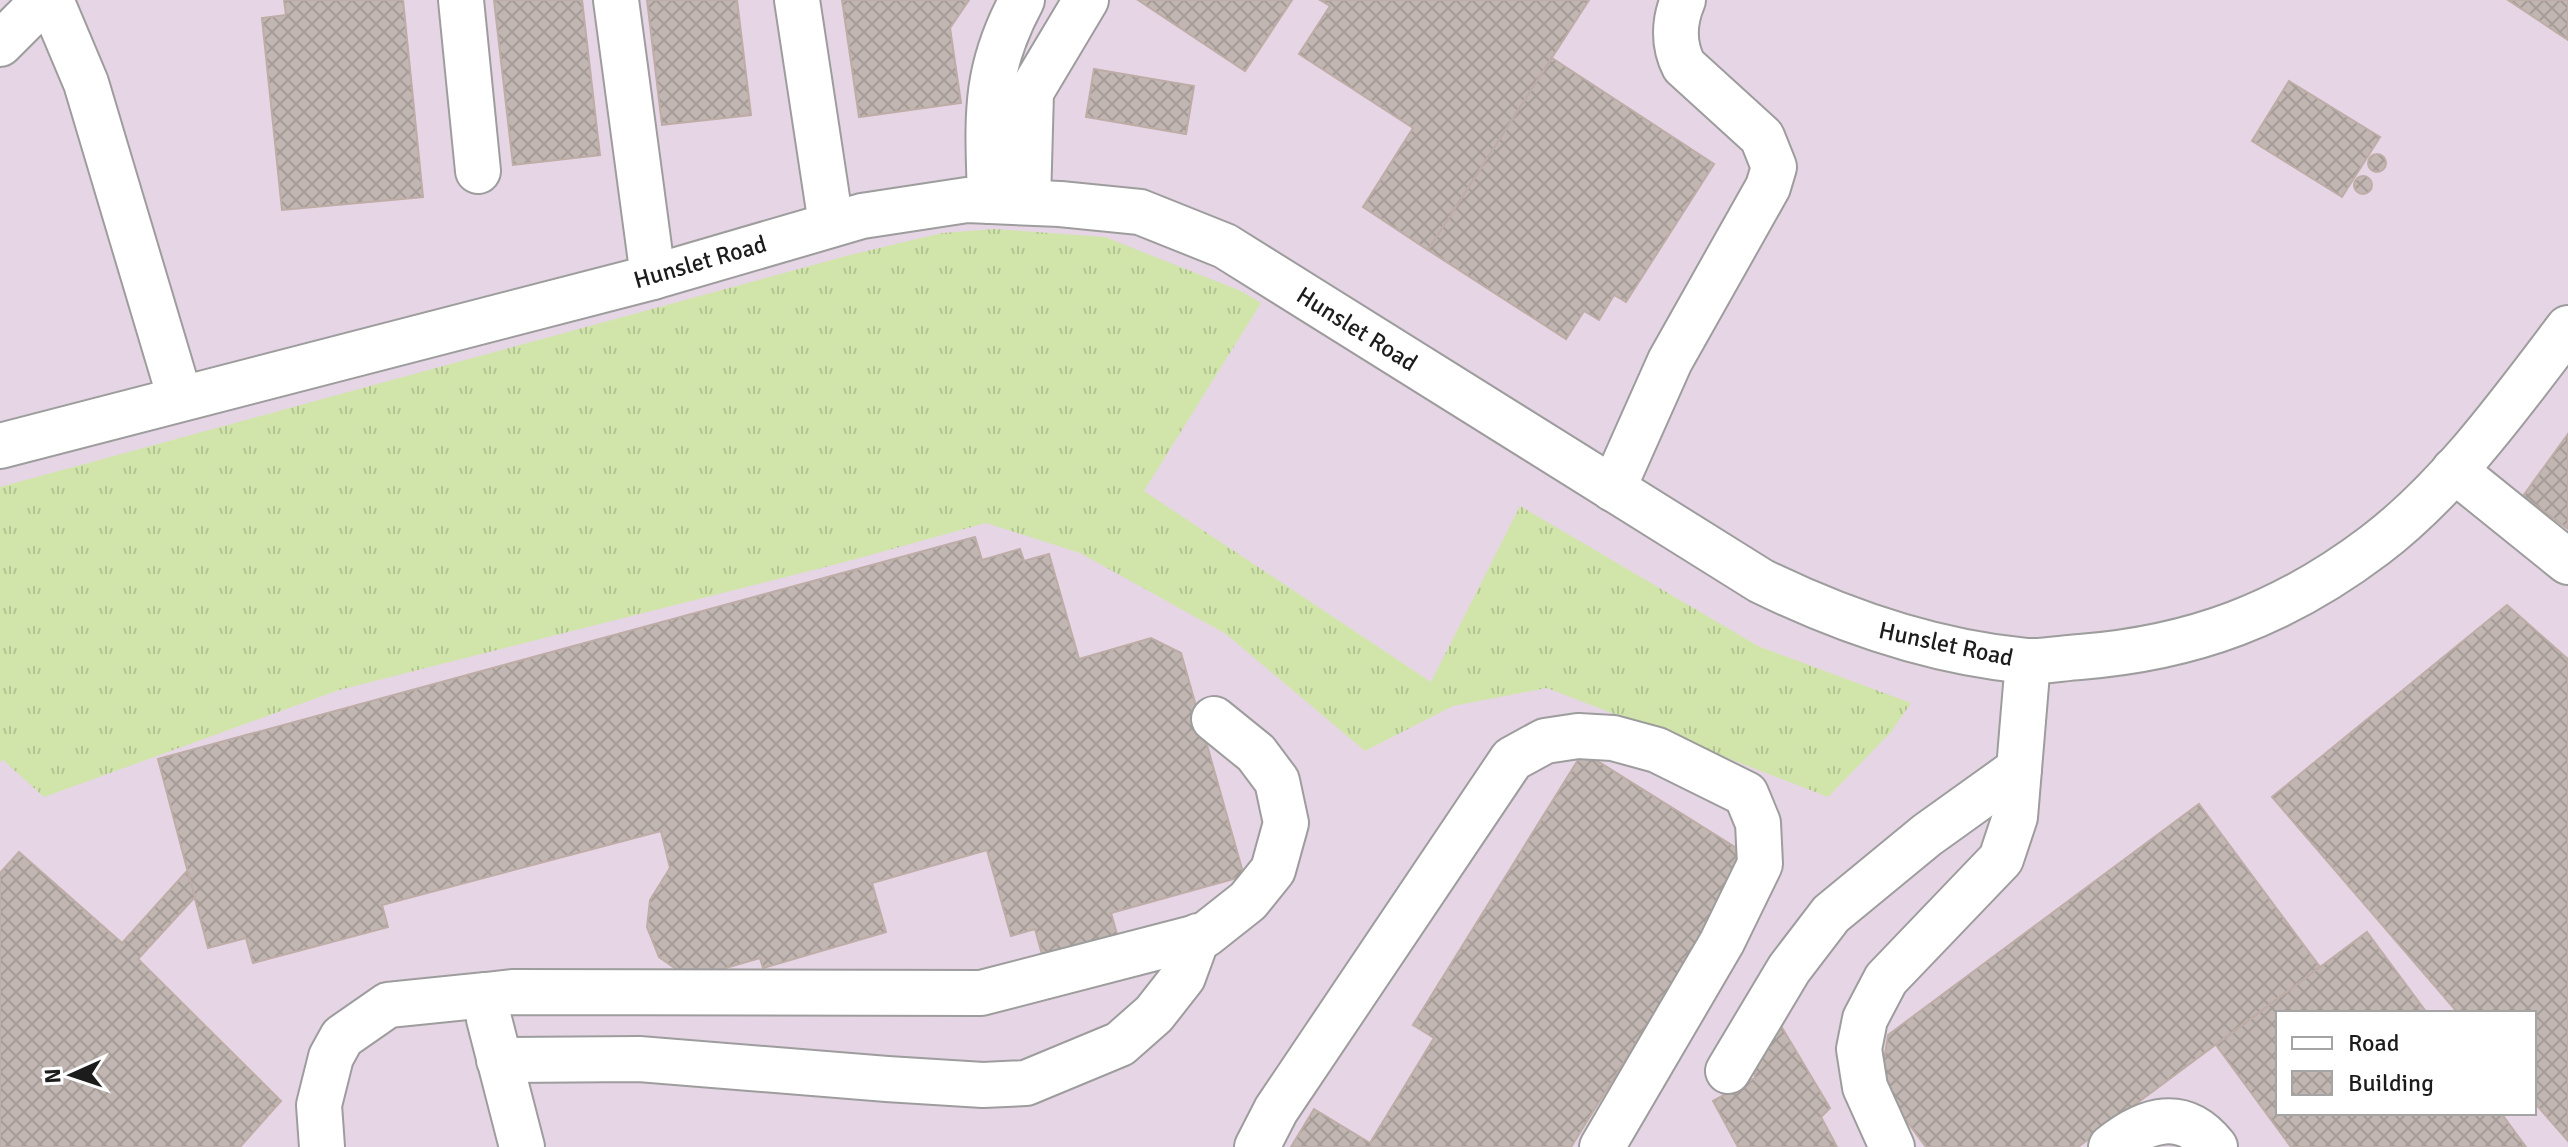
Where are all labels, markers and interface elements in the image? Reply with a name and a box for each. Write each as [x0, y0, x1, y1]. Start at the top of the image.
street label: Hunslet Road [630, 229, 770, 295]
street label: Hunslet Road [1291, 280, 1423, 378]
street label: Hunslet Road [1876, 615, 2016, 673]
legend [2276, 1011, 2536, 1115]
text: Road [2348, 1028, 2399, 1058]
north arrow [32, 1035, 112, 1115]
text: N [39, 1068, 66, 1084]
text: Building [2348, 1068, 2434, 1098]

